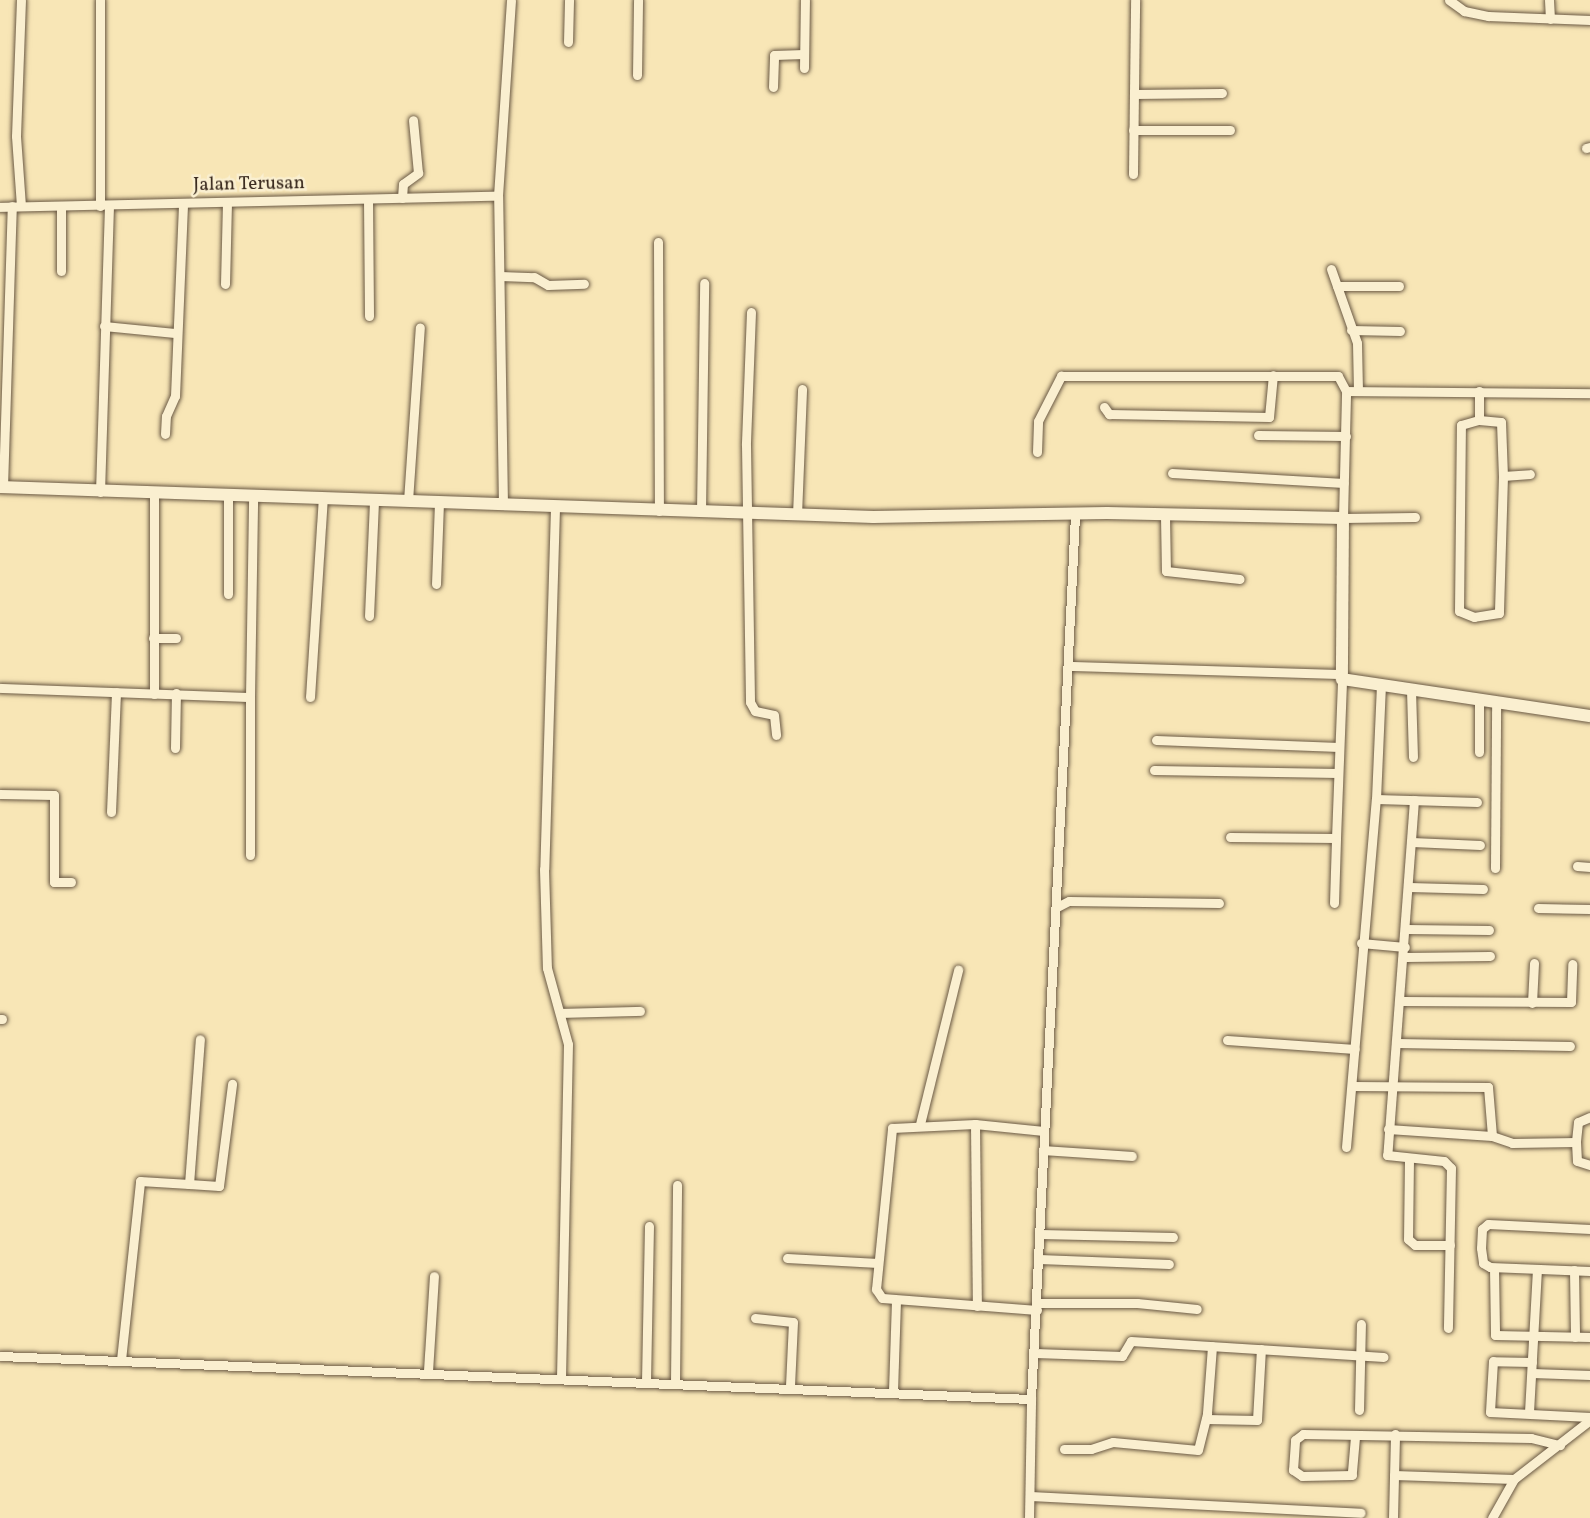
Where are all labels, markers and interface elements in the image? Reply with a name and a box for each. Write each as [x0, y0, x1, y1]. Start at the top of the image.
street label: Jalan Terusan [193, 173, 305, 197]

